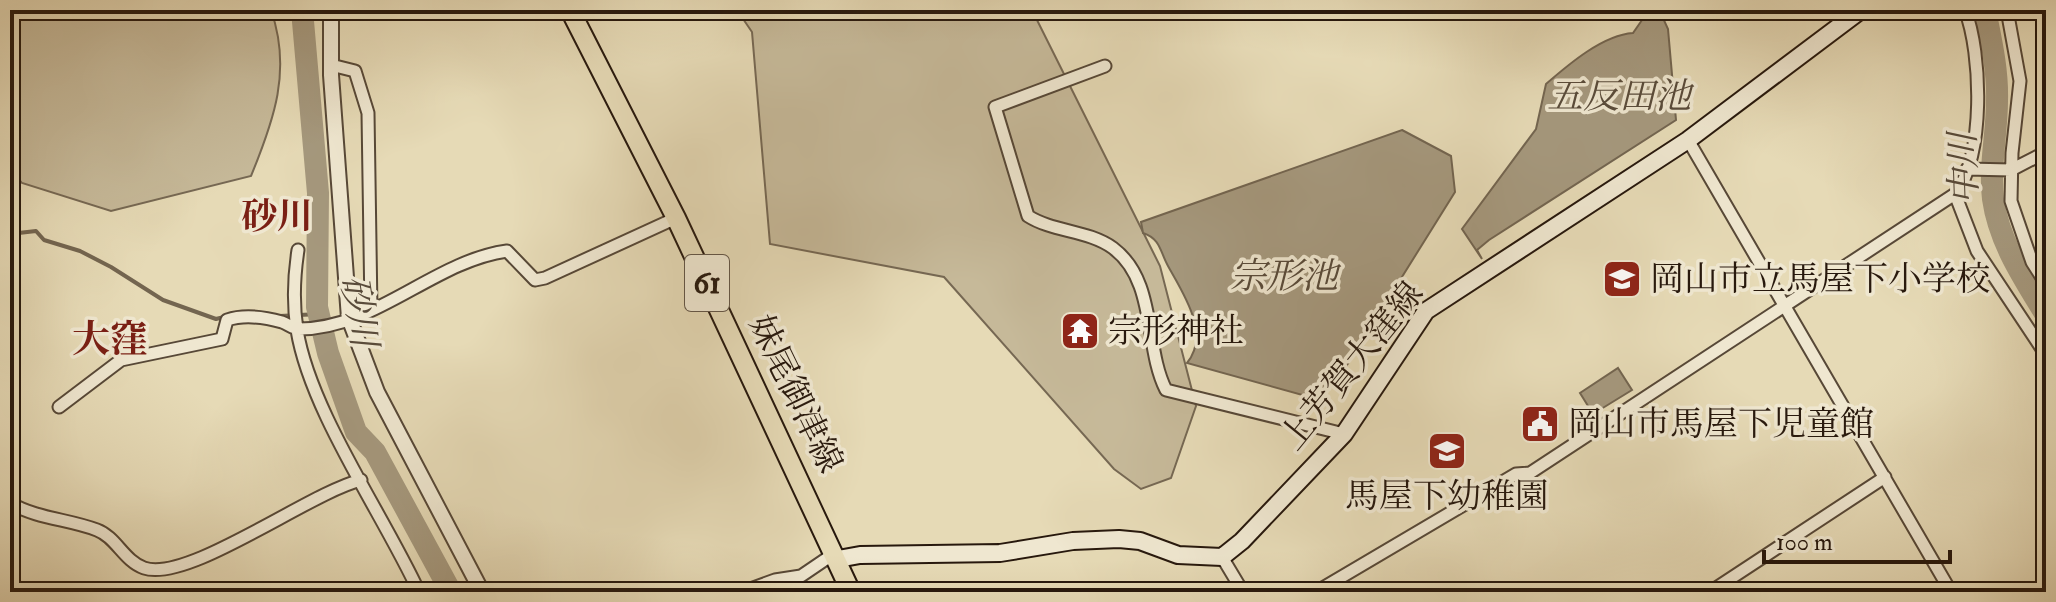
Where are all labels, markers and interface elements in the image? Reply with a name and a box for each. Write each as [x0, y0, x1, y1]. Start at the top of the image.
water label: 五反田池 [1547, 74, 1695, 119]
water label: 中川 [1940, 128, 1988, 206]
district label: 砂川 [241, 194, 313, 239]
water label: 宗形池 [1230, 254, 1342, 299]
road number: 61 [685, 255, 729, 311]
school or university icon: 岡山市立馬屋下小学校 [1601, 258, 1643, 300]
place label: 岡山市立馬屋下小学校 [1650, 258, 1990, 301]
water label: 砂川 [331, 272, 387, 354]
street label: 上芳賀大窪線 [1271, 273, 1433, 459]
street label: 妹尾御津線 [738, 308, 852, 480]
temple icon: 宗形神社 [1059, 310, 1101, 352]
place label: 宗形神社 [1108, 310, 1244, 353]
district label: 大窪 [72, 316, 148, 364]
public building icon: 岡山市馬屋下児童館 [1519, 403, 1561, 445]
place label: 岡山市馬屋下児童館 [1568, 403, 1874, 446]
school or university icon: 馬屋下幼稚園 [1426, 430, 1468, 472]
place label: 馬屋下幼稚園 [1345, 475, 1549, 518]
scale bar [1764, 514, 1950, 564]
text: 100 m [1776, 527, 1833, 558]

